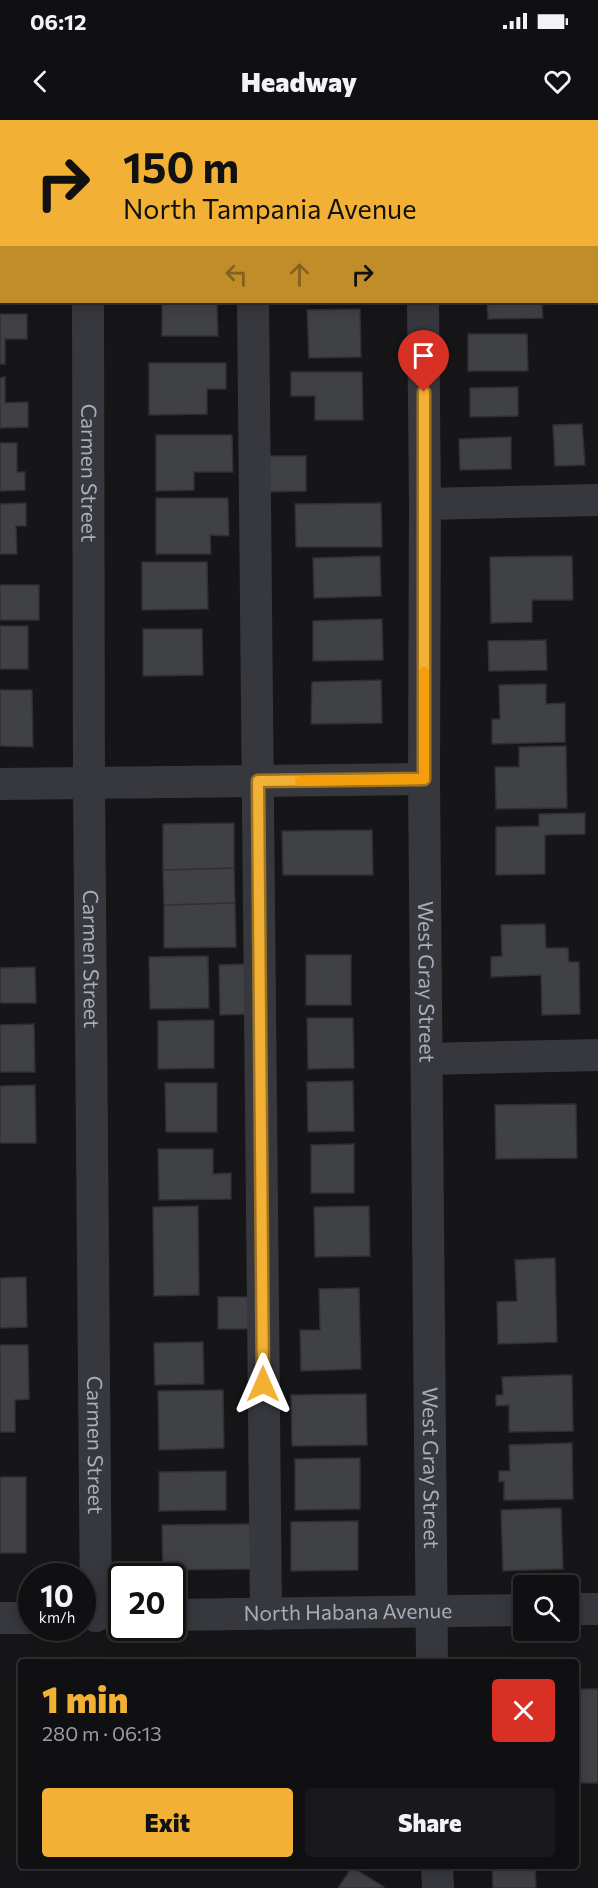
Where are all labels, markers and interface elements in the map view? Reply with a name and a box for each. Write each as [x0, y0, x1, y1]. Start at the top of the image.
text: 06:12 [30, 8, 87, 35]
icon: back [24, 65, 57, 98]
text: Headway [241, 65, 357, 98]
icon: heart [541, 65, 574, 98]
text: 150 m [123, 140, 239, 192]
icon: right [24, 144, 102, 222]
text: North Tampania Avenue [123, 192, 416, 225]
icon: left [220, 258, 253, 291]
icon: ahead [283, 258, 316, 291]
icon: right [346, 258, 379, 291]
pin [398, 330, 449, 392]
icon: arrive [407, 339, 440, 372]
street label: Carmen Street [77, 404, 102, 542]
street label: Carmen Street [79, 890, 105, 1028]
street label: West Gray Street [414, 901, 441, 1063]
position arrow [231, 1352, 295, 1416]
street label: Carmen Street [83, 1376, 109, 1514]
street label: West Gray Street [419, 1387, 445, 1549]
speed limit sign: 20 [108, 1563, 186, 1641]
map controls [513, 1575, 579, 1641]
button: search [513, 1575, 579, 1641]
text: 10 [40, 1576, 74, 1613]
street label: North Habana Avenue [243, 1597, 453, 1625]
text: km/h [39, 1608, 75, 1626]
text: 1 min [42, 1676, 128, 1720]
button: close [492, 1679, 555, 1742]
text: 280 m · 06:13 [42, 1721, 162, 1745]
button: Exit [42, 1788, 293, 1857]
button: Share [305, 1788, 555, 1857]

